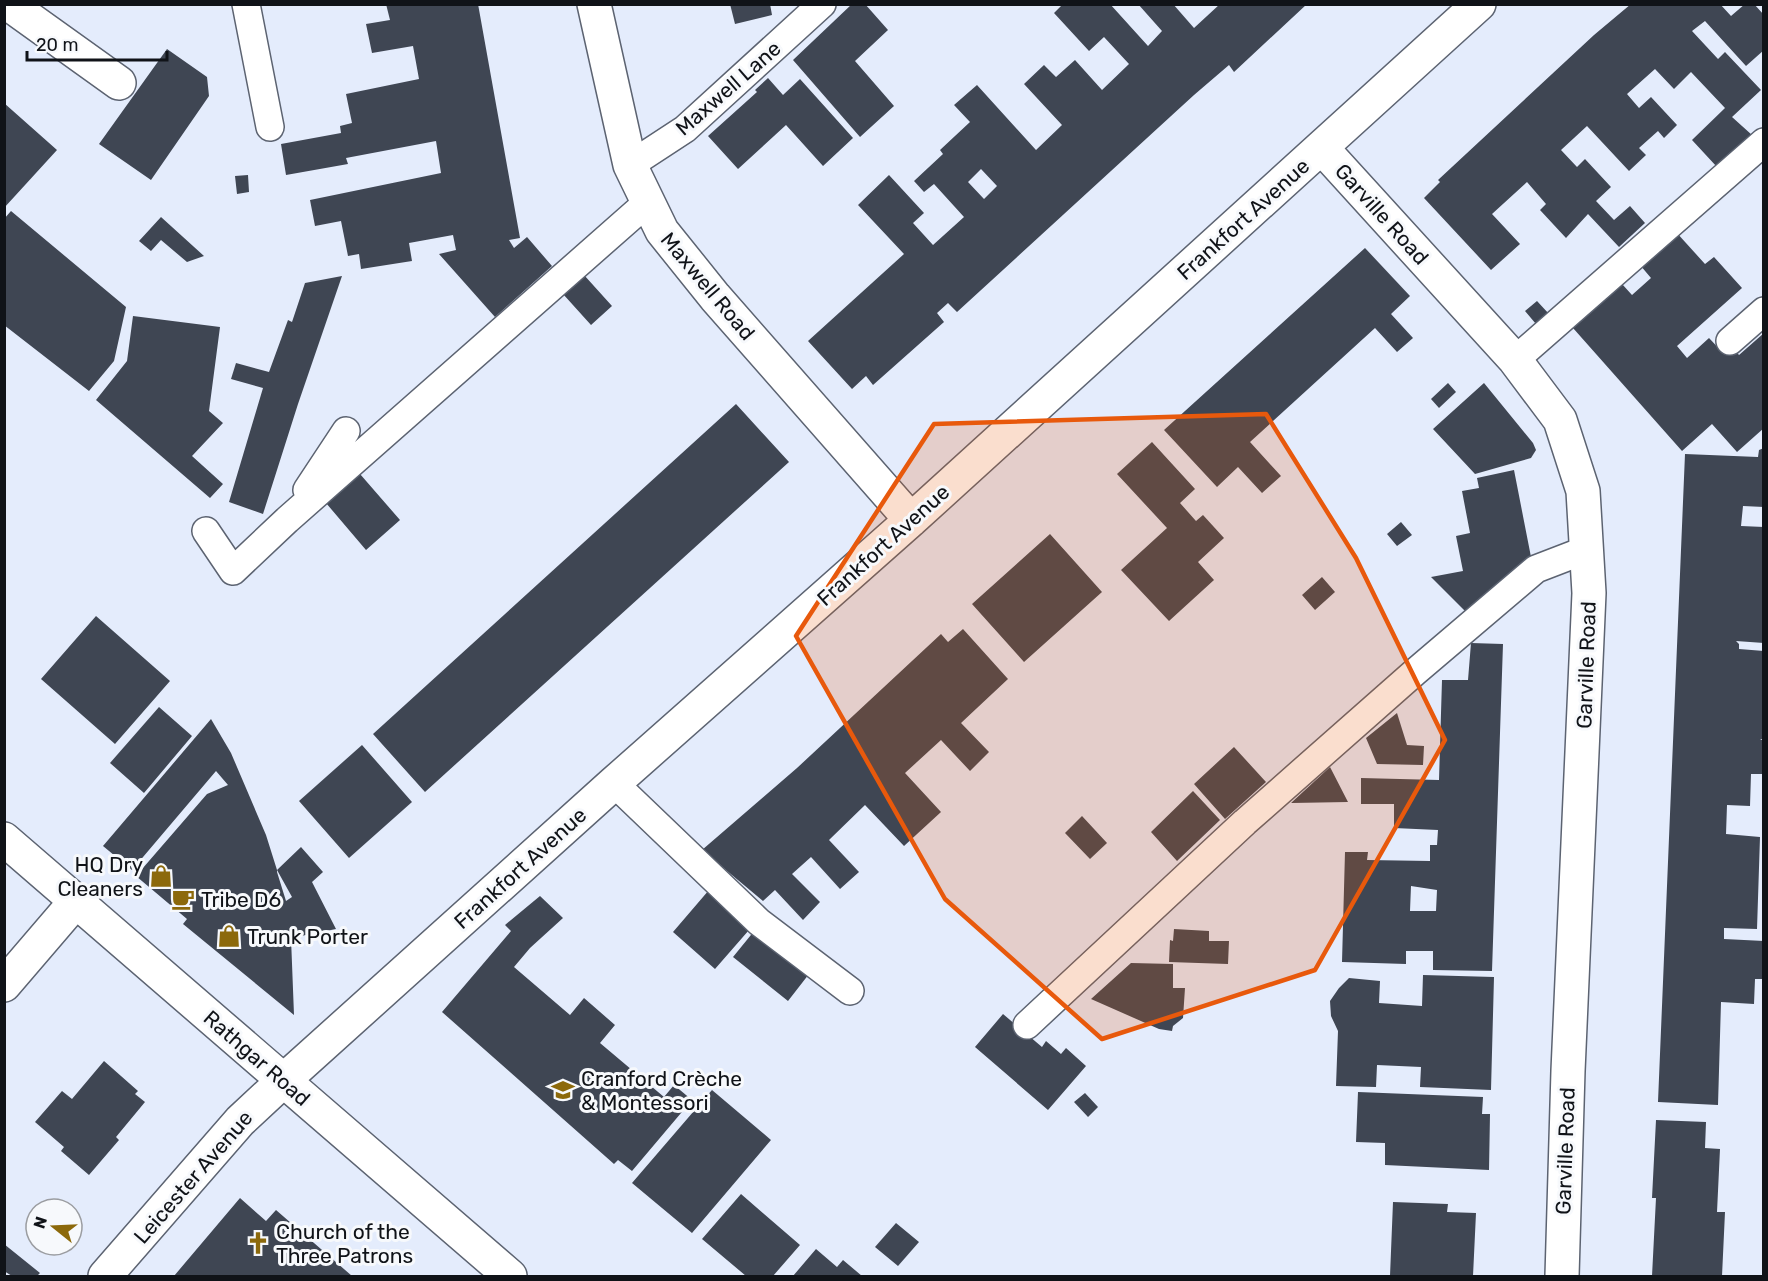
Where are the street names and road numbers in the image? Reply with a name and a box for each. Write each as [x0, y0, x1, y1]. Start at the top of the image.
street label: Maxwell Lane [670, 36, 786, 140]
street label: Frankfort Avenue [1172, 153, 1314, 285]
street label: Garville Road [1330, 158, 1434, 270]
street label: Maxwell Road [656, 227, 760, 345]
street label: Frankfort Avenue [812, 479, 954, 611]
street label: Garville Road [1571, 601, 1601, 729]
street label: Frankfort Avenue [449, 802, 591, 934]
street label: Rathgar Road [199, 1005, 315, 1111]
street label: Garville Road [1550, 1087, 1580, 1215]
street label: Leicester Avenue [128, 1105, 258, 1249]

